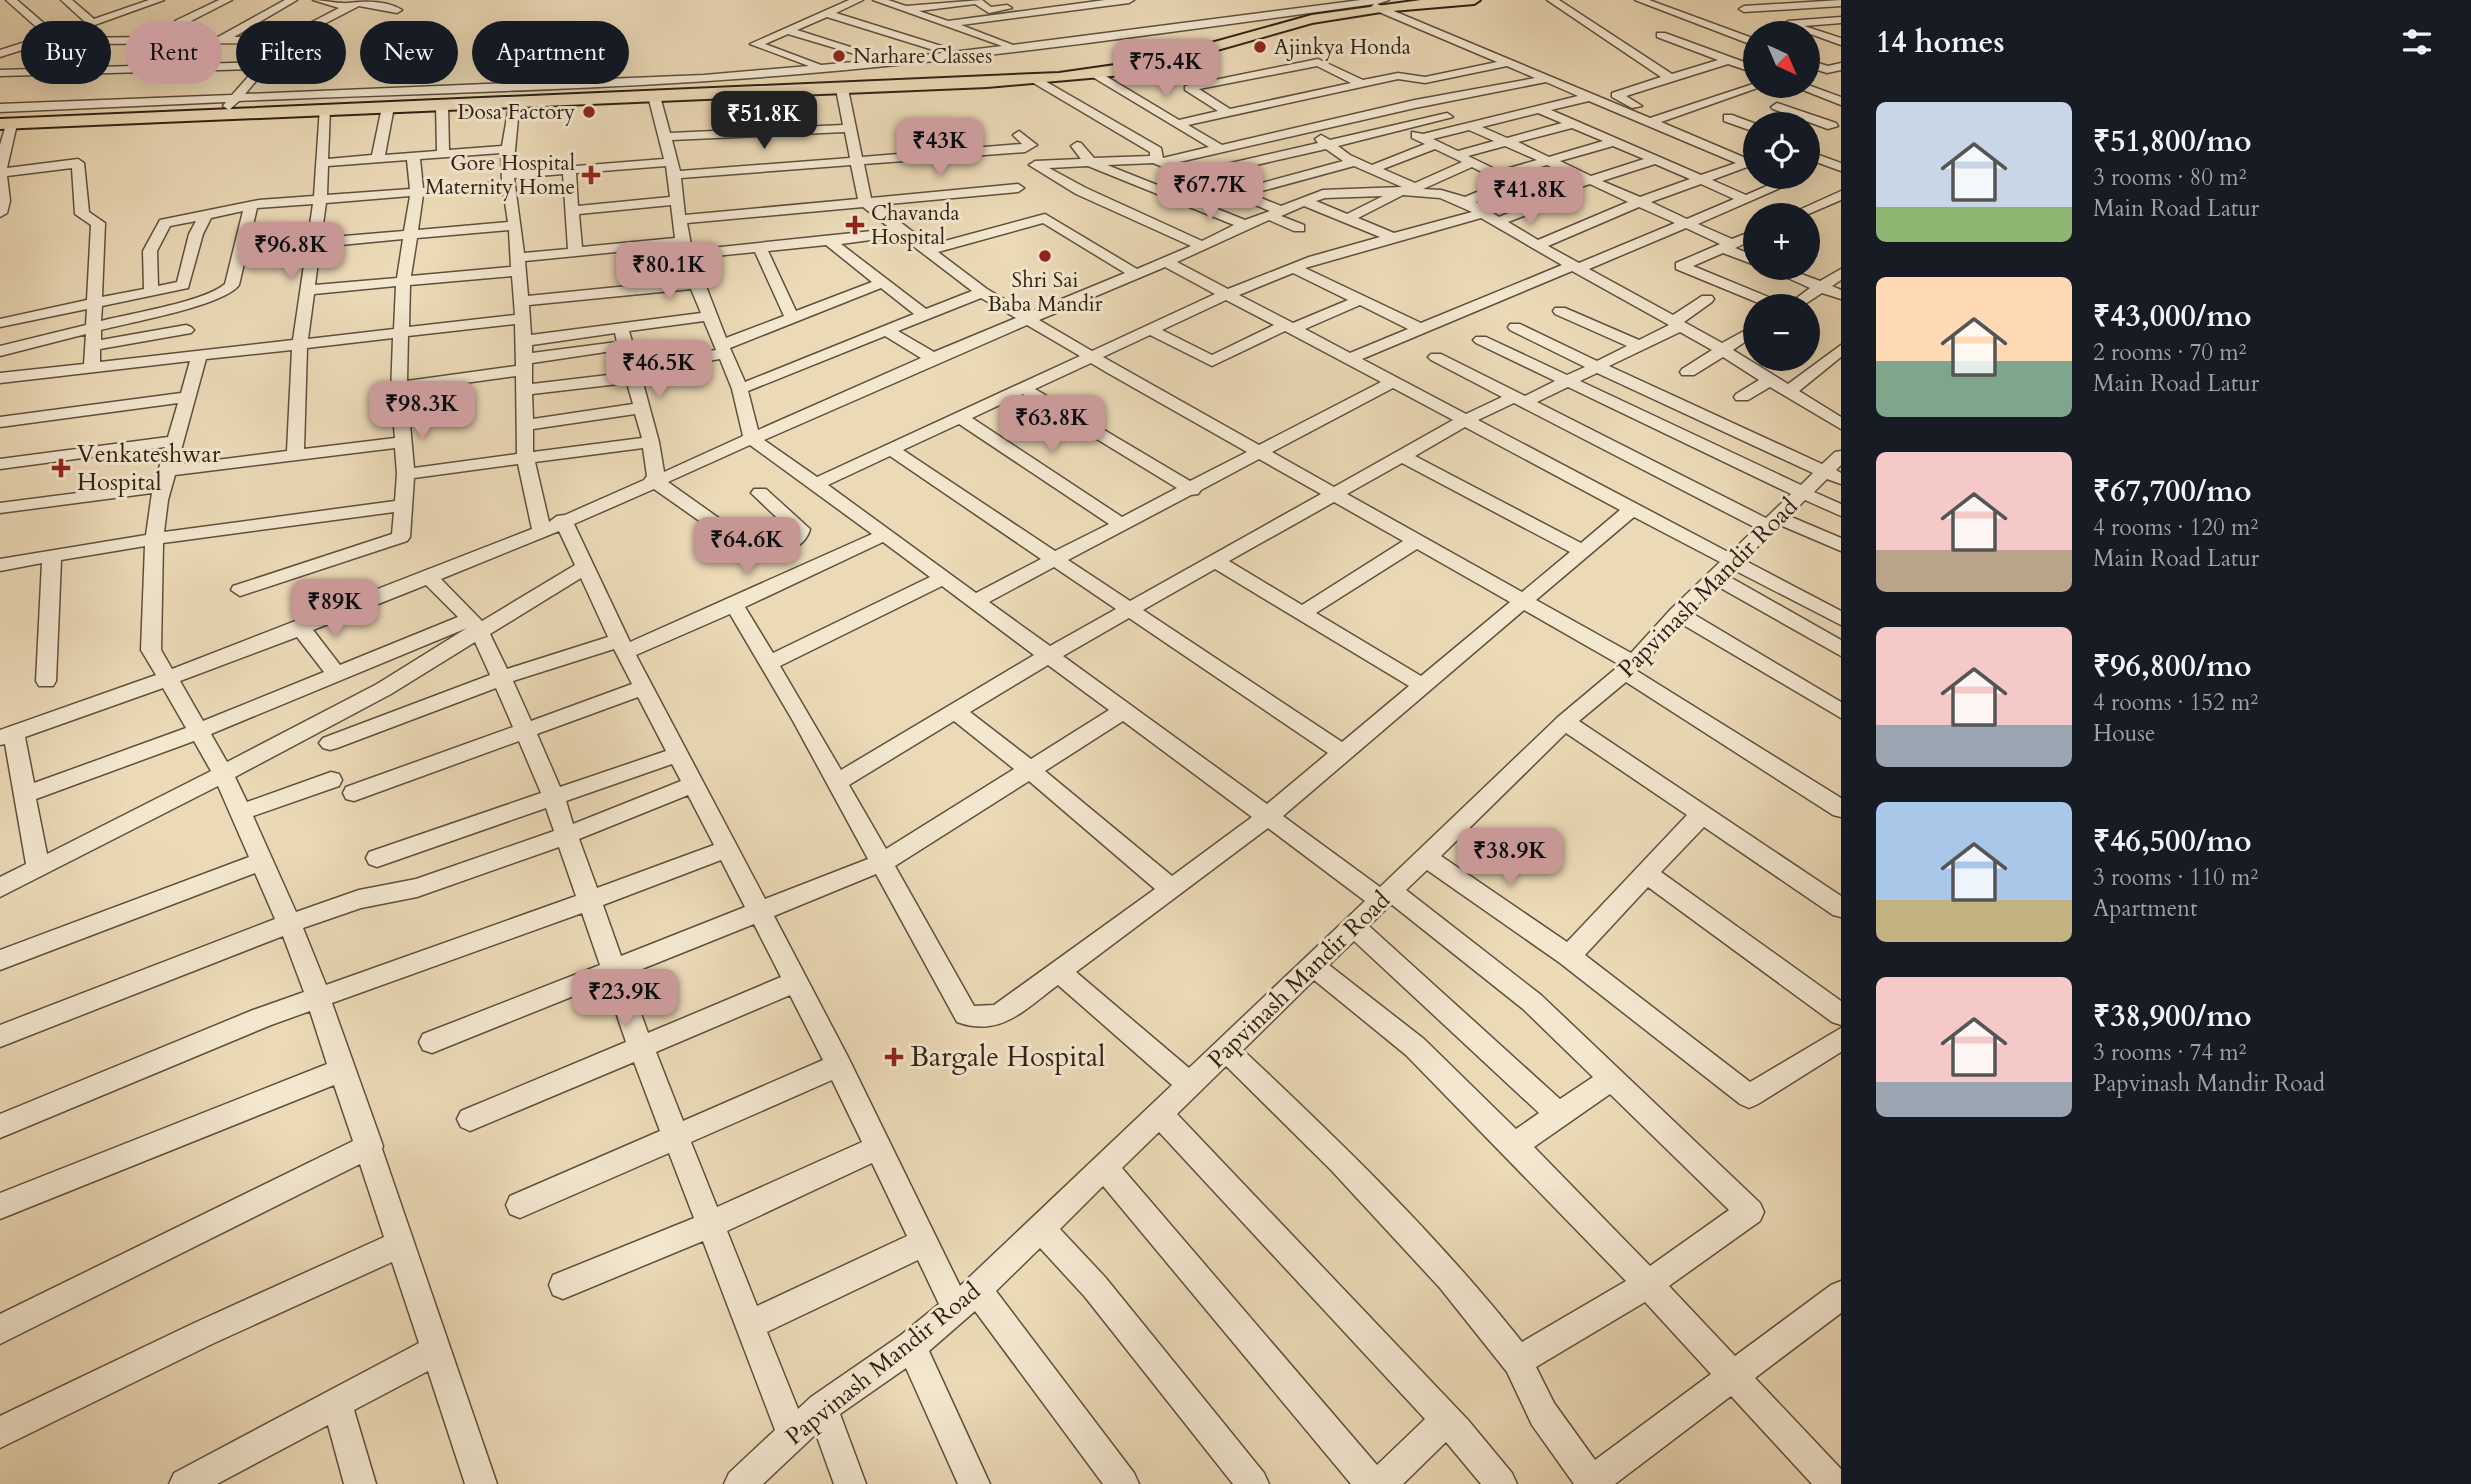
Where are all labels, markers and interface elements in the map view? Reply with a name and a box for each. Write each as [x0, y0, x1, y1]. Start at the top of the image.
chip: Buy [21, 21, 111, 84]
chip: Rent [125, 21, 222, 84]
chip: Filters [236, 21, 346, 84]
chip: New [360, 21, 458, 84]
chip: Apartment [472, 21, 629, 84]
north arrow [1743, 21, 1820, 98]
map controls [1743, 21, 1820, 371]
text: 14 homes [1876, 22, 2005, 63]
icon: filters [2398, 23, 2436, 61]
place label: Ajinkya Honda [1274, 33, 1411, 62]
marker: Ajinkya Honda [1252, 39, 1268, 55]
pin: ₹75.4K [1109, 40, 1223, 99]
place label: Narhare Classes [853, 42, 992, 71]
text: ₹75.4K [1129, 46, 1203, 77]
marker: Narhare Classes [831, 48, 847, 64]
pin: ₹51.8K [707, 92, 821, 151]
place label: Dosa Factory [457, 98, 575, 127]
text: ₹51.8K [727, 98, 801, 129]
marker: Dosa Factory [581, 104, 597, 120]
button: locate [1743, 112, 1820, 189]
pin: ₹43K [899, 118, 981, 178]
text: ₹51,800/mo [2093, 121, 2252, 162]
text: ₹43K [912, 125, 968, 156]
icon: home [1932, 130, 2016, 214]
place label: Gore Hospital Maternity Home [425, 149, 575, 202]
pin: ₹67.7K [1153, 162, 1267, 222]
text: 3 rooms · 80 m² [2093, 162, 2246, 193]
marker: Gore Hospital Maternity Home [581, 165, 601, 185]
pin: ₹41.8K [1473, 168, 1587, 227]
text: ₹67.7K [1173, 169, 1247, 200]
text: ₹41.8K [1493, 174, 1567, 205]
text: Main Road Latur [2093, 193, 2259, 224]
place label: Chavanda Hospital [871, 199, 960, 252]
button: + [1743, 203, 1820, 280]
marker: Chavanda Hospital [845, 215, 865, 235]
pin: ₹96.8K [234, 222, 348, 282]
text: ₹96.8K [254, 229, 328, 260]
pin: ₹80.1K [612, 243, 726, 302]
marker: Shri Sai Baba Mandir [1037, 248, 1053, 264]
text: ₹80.1K [632, 249, 706, 280]
place label: Shri Sai Baba Mandir [988, 266, 1103, 319]
button: − [1743, 294, 1820, 371]
text: ₹43,000/mo [2093, 296, 2252, 337]
icon: home [1932, 305, 2016, 389]
text: 2 rooms · 70 m² [2093, 337, 2246, 368]
pin: ₹46.5K [602, 340, 716, 400]
text: ₹46.5K [622, 347, 696, 378]
text: Main Road Latur [2093, 368, 2259, 399]
pin: ₹98.3K [365, 382, 479, 441]
text: ₹98.3K [385, 388, 459, 419]
pin: ₹63.8K [995, 396, 1109, 455]
text: ₹63.8K [1015, 402, 1089, 433]
place label: Venkateshwar Hospital [77, 438, 221, 499]
marker: Venkateshwar Hospital [51, 458, 71, 478]
text: ₹67,700/mo [2093, 471, 2252, 512]
icon: home [1932, 480, 2016, 564]
street label: Papvinash Mandir Road [1611, 491, 1805, 685]
text: 4 rooms · 120 m² [2093, 512, 2258, 543]
pin: ₹64.6K [690, 518, 804, 577]
text: ₹64.6K [710, 524, 784, 555]
text: Main Road Latur [2093, 543, 2259, 574]
pin: ₹89K [294, 580, 376, 639]
text: ₹89K [307, 586, 363, 617]
text: ₹96,800/mo [2093, 646, 2252, 687]
icon: home [1932, 655, 2016, 739]
text: 4 rooms · 152 m² [2093, 687, 2258, 718]
text: House [2093, 718, 2155, 749]
text: ₹46,500/mo [2093, 821, 2252, 862]
pin: ₹38.9K [1453, 828, 1567, 888]
icon: home [1932, 830, 2016, 914]
text: ₹38.9K [1473, 835, 1547, 866]
text: 3 rooms · 110 m² [2093, 862, 2258, 893]
street label: Papvinash Mandir Road [1201, 884, 1398, 1076]
text: Apartment [2093, 893, 2197, 924]
pin: ₹23.9K [568, 970, 682, 1029]
text: ₹23.9K [588, 976, 662, 1007]
text: ₹38,900/mo [2093, 996, 2252, 1037]
icon: home [1932, 1005, 2016, 1089]
text: 3 rooms · 74 m² [2093, 1037, 2246, 1068]
place label: Bargale Hospital [910, 1038, 1105, 1076]
marker: Bargale Hospital [884, 1047, 904, 1067]
text: Papvinash Mandir Road [2093, 1068, 2325, 1099]
street label: Papvinash Mandir Road [779, 1275, 988, 1453]

